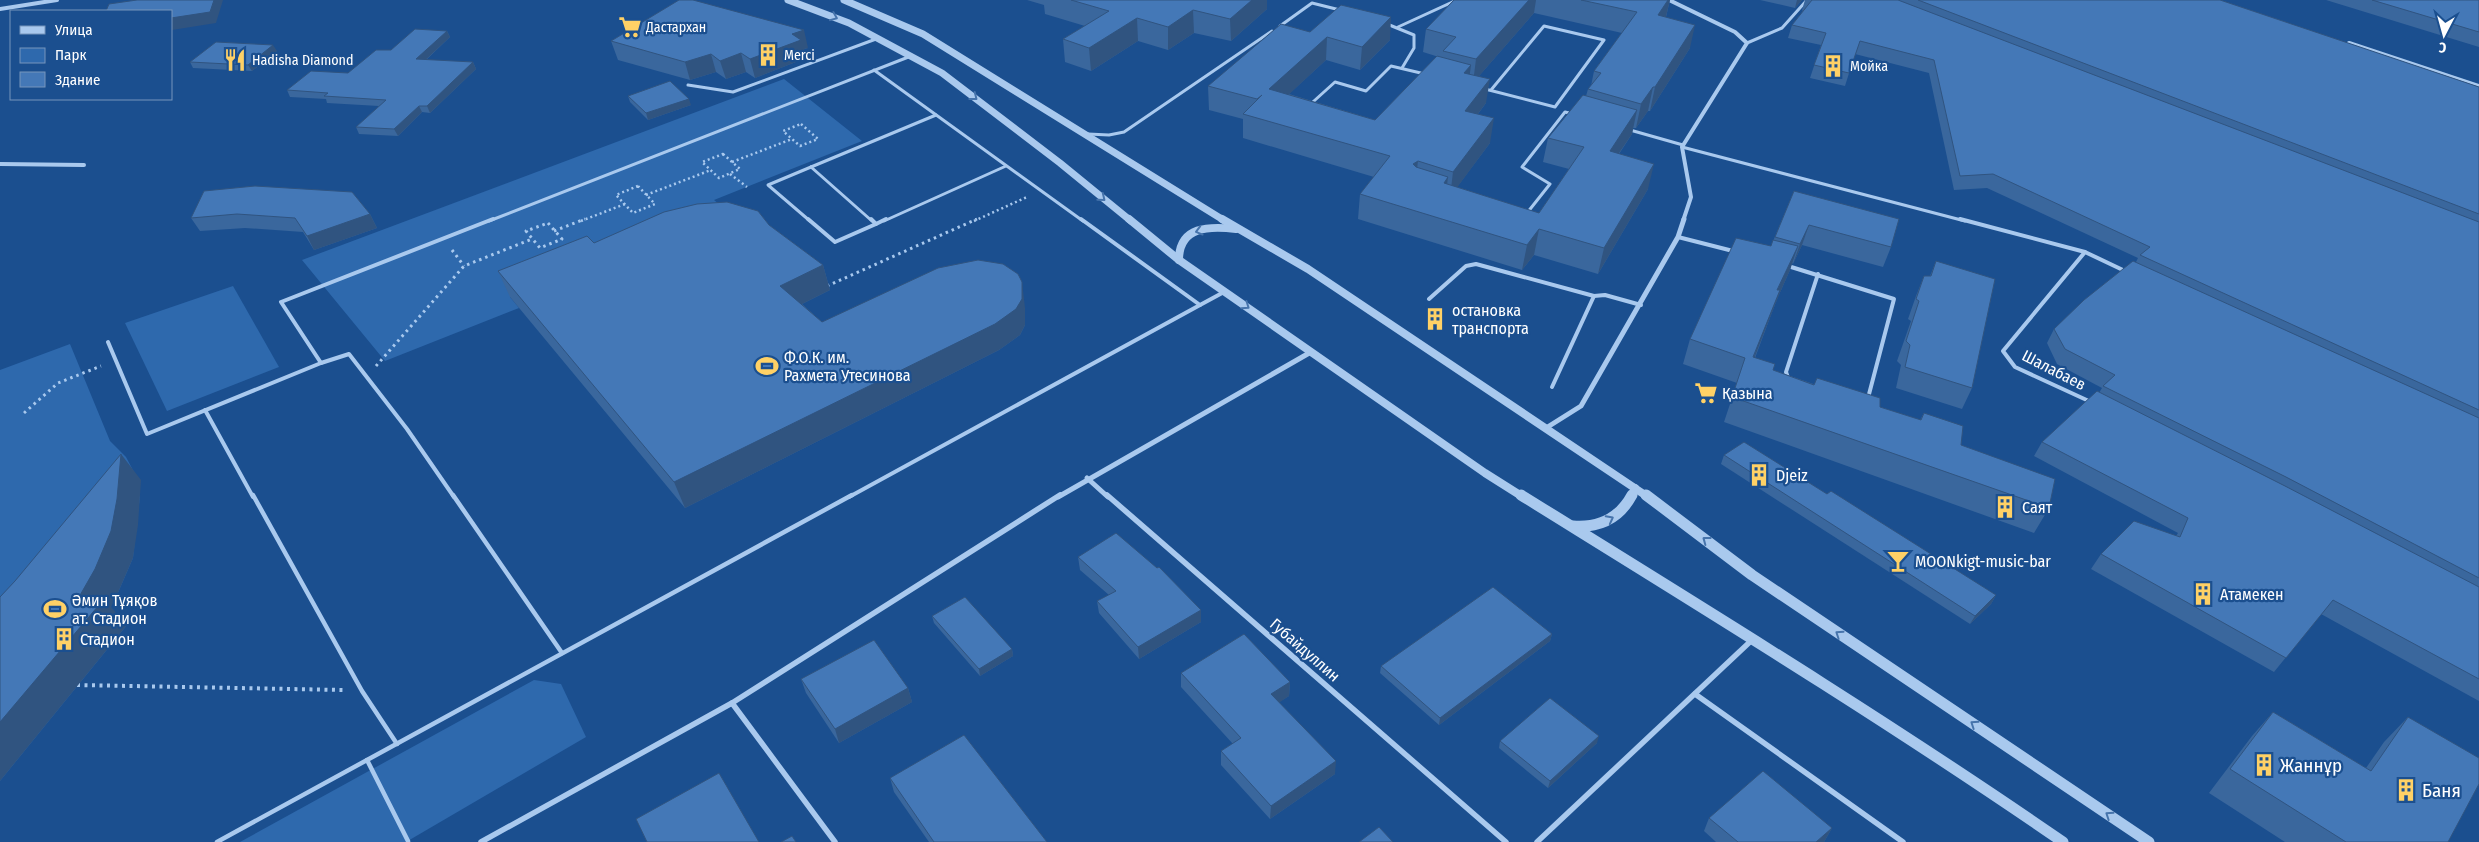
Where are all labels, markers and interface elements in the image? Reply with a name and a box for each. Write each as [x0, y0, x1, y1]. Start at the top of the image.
legend [10, 10, 172, 100]
north arrow [2419, 10, 2469, 60]
one-way arrow [829, 11, 838, 21]
supermarket icon: Дастархан [617, 14, 643, 40]
place label: Дастархан [645, 19, 706, 36]
text: Улица [54, 21, 93, 39]
text: С [2438, 39, 2447, 56]
building icon: Merci [755, 42, 781, 68]
text: Парк [55, 46, 86, 64]
restaurant icon: Hadisha Diamond [222, 47, 248, 73]
place label: Merci [784, 47, 815, 64]
place label: Hadisha Diamond [252, 52, 353, 69]
building icon: Мойка [1820, 53, 1846, 79]
place label: Мойка [1850, 58, 1888, 75]
text: Здание [55, 71, 101, 89]
one-way arrow [969, 92, 978, 101]
one-way arrow [1097, 192, 1106, 201]
one-way arrow [1195, 225, 1203, 235]
one-way arrow [1240, 300, 1249, 308]
place label: остановка транспорта [1452, 301, 1529, 338]
building icon: остановка транспорта [1422, 306, 1448, 332]
street label: Шалабаев [2019, 346, 2089, 394]
place label: Ф.О.К. им. Рахмета Утесинова [784, 348, 911, 385]
sports icon: Ф.О.К. им. Рахмета Утесинова [754, 353, 780, 379]
supermarket icon: Қазына [1693, 380, 1719, 406]
place label: Қазына [1722, 384, 1773, 403]
building icon: Djeiz [1746, 462, 1772, 488]
place label: Djeiz [1776, 466, 1808, 485]
building icon: Саят [1992, 494, 2018, 520]
place label: Саят [2022, 498, 2053, 517]
one-way arrow [1605, 515, 1614, 525]
one-way arrow [1703, 538, 1712, 546]
bar icon: MOONkigt-music-bar [1885, 548, 1911, 574]
place label: MOONkigt-music-bar [1915, 552, 2051, 571]
building icon: Атамекен [2190, 581, 2216, 607]
place label: Атамекен [2220, 585, 2283, 604]
place label: Әмин Тұяқов ат. Стадион [72, 591, 158, 628]
sports icon: Әмин Тұяқов ат. Стадион [42, 596, 68, 622]
street label: Губайдуллин [1266, 614, 1344, 686]
building icon: Стадион [51, 626, 77, 652]
place label: Стадион [80, 630, 135, 649]
one-way arrow [1835, 630, 1844, 640]
one-way arrow [1970, 721, 1979, 730]
building icon: Жаннұр [2251, 752, 2277, 778]
place label: Жаннұр [2280, 754, 2342, 777]
building icon: Баня [2393, 777, 2419, 803]
place label: Баня [2422, 779, 2461, 802]
one-way arrow [2105, 812, 2114, 821]

